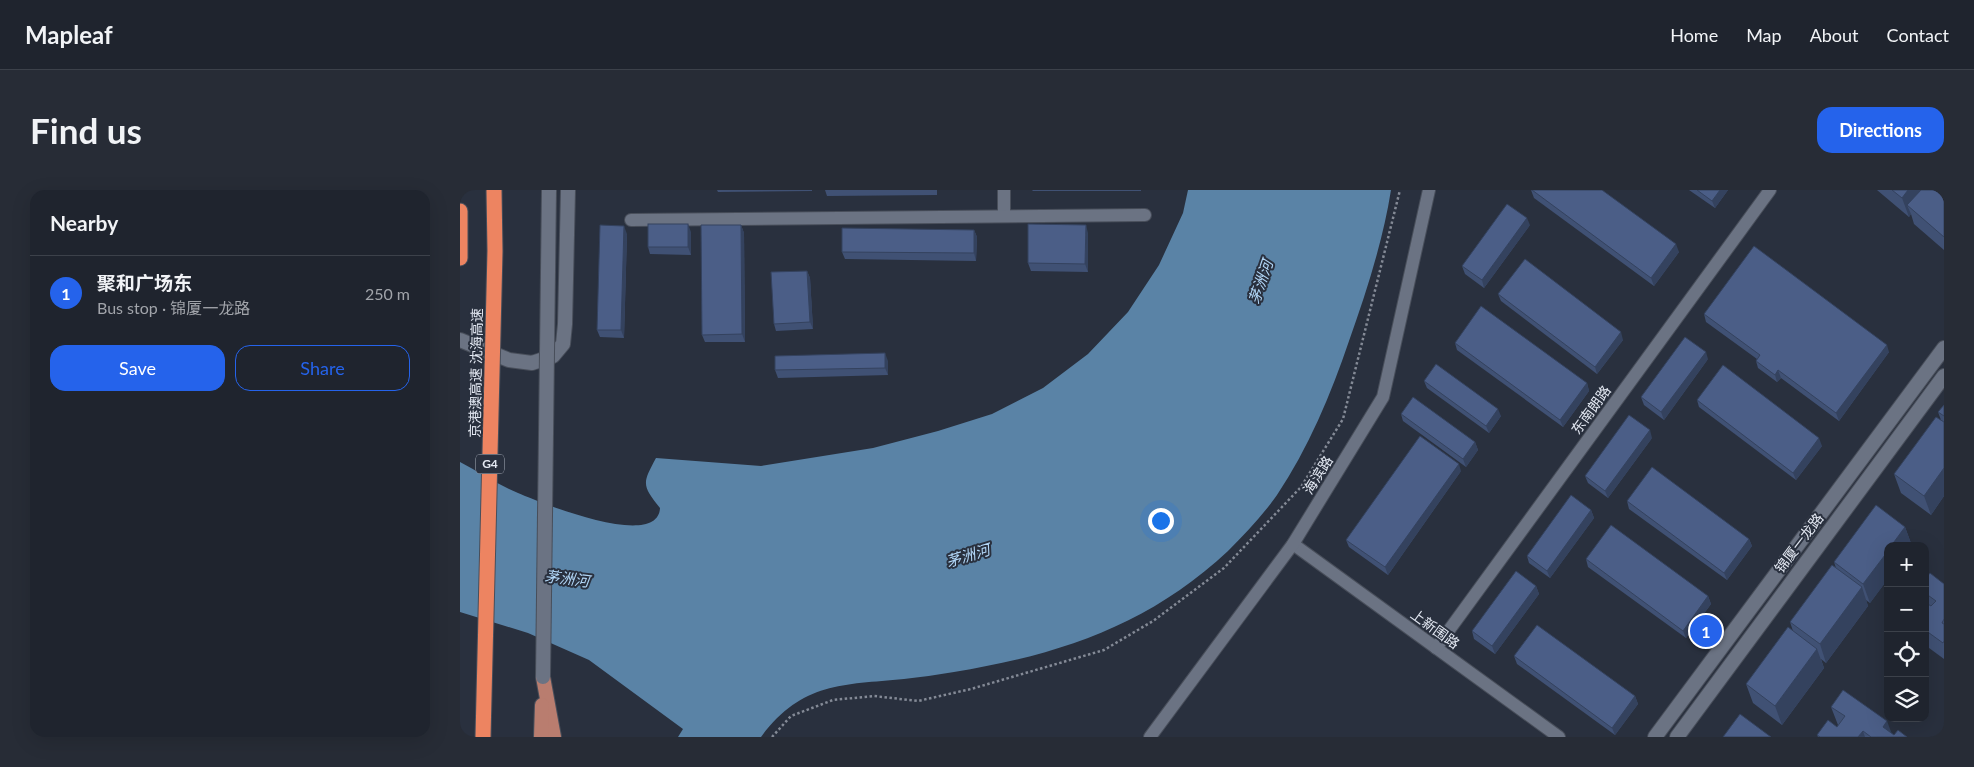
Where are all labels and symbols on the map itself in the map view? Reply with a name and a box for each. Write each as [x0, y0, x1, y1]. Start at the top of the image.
water label: 茅洲河 [1244, 255, 1277, 306]
street label: 京港澳高速 沈海高速 [466, 308, 485, 438]
street label: 东南朗路 [1567, 382, 1614, 437]
street label: 海滨路 [1299, 452, 1336, 497]
road number: G4 [476, 454, 504, 474]
your location [1148, 508, 1174, 534]
street label: 锦厦一龙路 [1771, 510, 1826, 576]
water label: 茅洲河 [944, 539, 995, 570]
water label: 茅洲河 [544, 566, 594, 590]
street label: 上新围路 [1408, 605, 1463, 652]
pin: 1 [1690, 612, 1722, 650]

